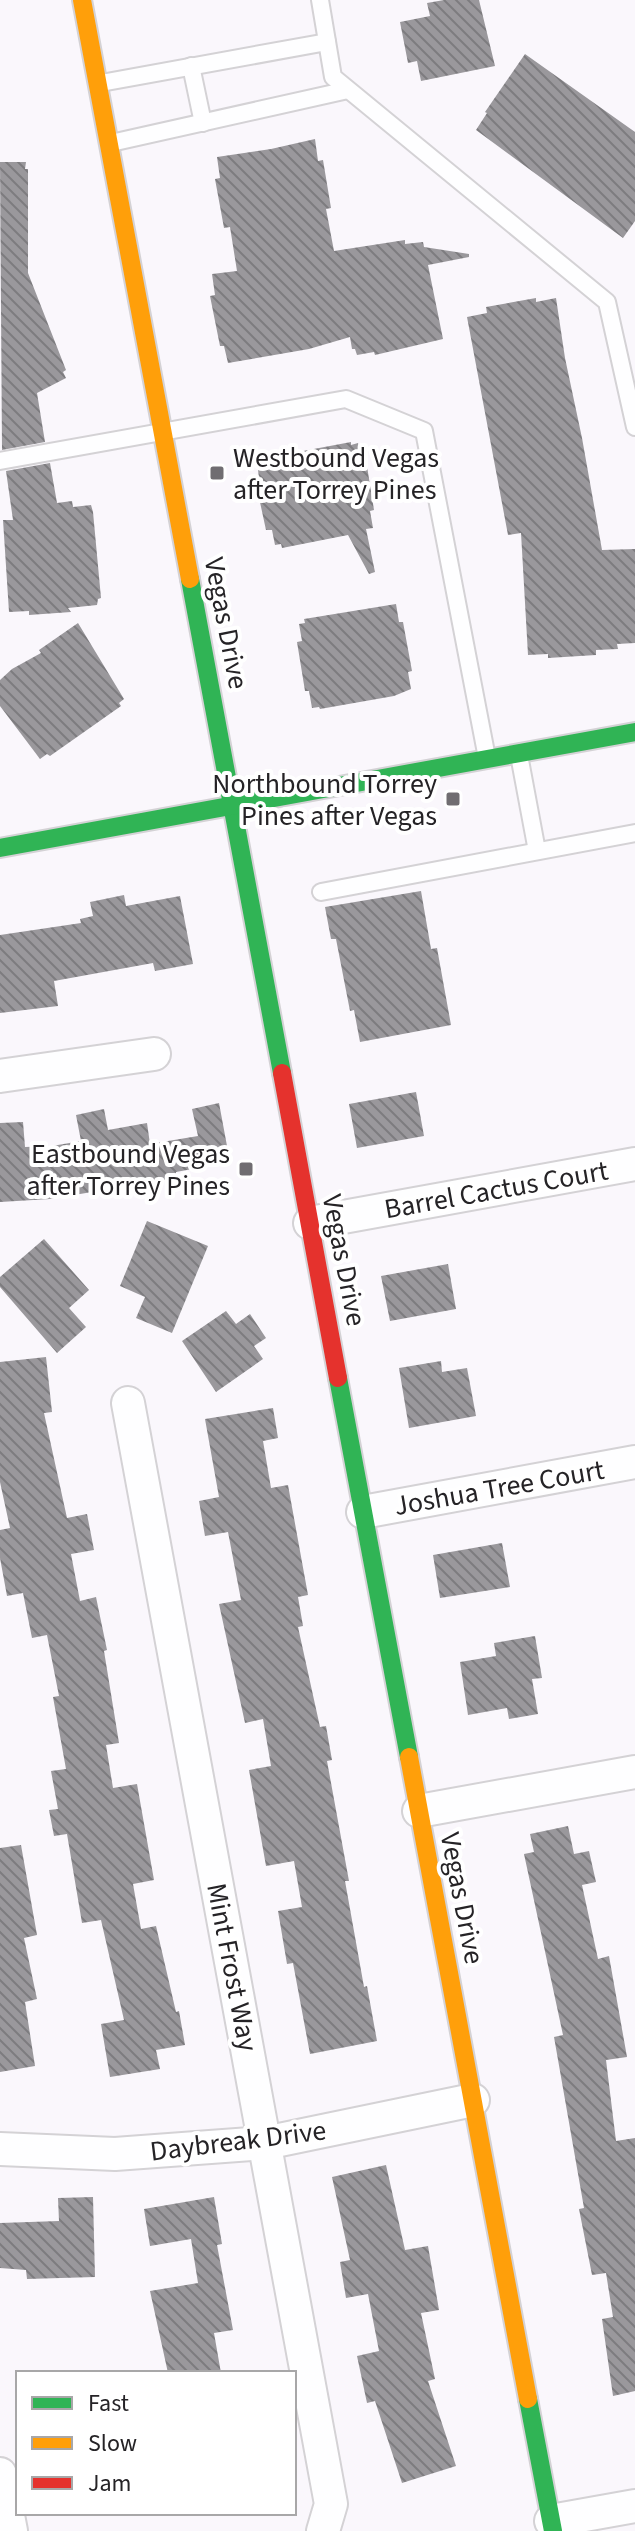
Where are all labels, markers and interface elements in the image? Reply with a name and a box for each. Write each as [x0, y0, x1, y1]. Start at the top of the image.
place label: Westbound Vegas after Torrey Pines [233, 438, 439, 510]
marker: Westbound Vegas after Torrey Pines [208, 464, 226, 482]
street label: Vegas Drive [194, 554, 258, 692]
place label: Northbound Torrey Pines after Vegas [212, 764, 437, 836]
marker: Northbound Torrey Pines after Vegas [444, 790, 462, 808]
place label: Eastbound Vegas after Torrey Pines [27, 1134, 230, 1206]
street label: Barrel Cactus Court [381, 1151, 612, 1229]
marker: Eastbound Vegas after Torrey Pines [237, 1160, 255, 1178]
street label: Vegas Drive [312, 1191, 376, 1329]
street label: Joshua Tree Court [391, 1450, 608, 1526]
street label: Vegas Drive [430, 1829, 494, 1967]
street label: Mint Frost Way [196, 1880, 268, 2055]
street label: Daybreak Drive [148, 2110, 328, 2172]
legend [16, 2371, 296, 2515]
text: Fast [88, 2386, 129, 2421]
text: Slow [88, 2426, 137, 2461]
text: Jam [88, 2466, 132, 2501]

